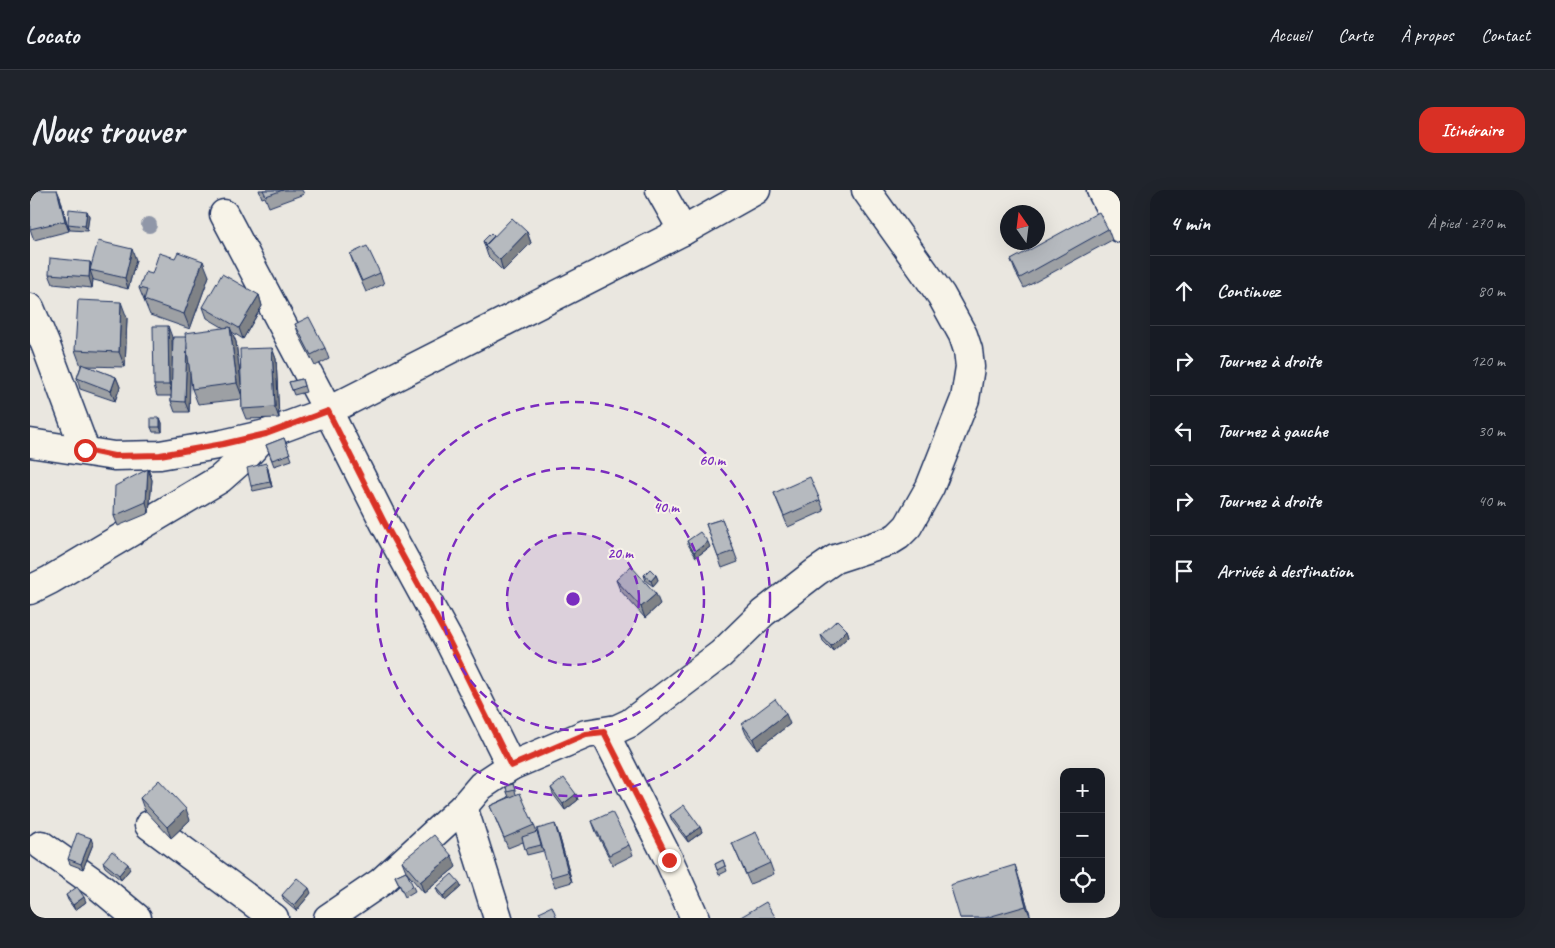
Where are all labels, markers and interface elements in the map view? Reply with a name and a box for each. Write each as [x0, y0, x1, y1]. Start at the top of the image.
text: Locato [25, 20, 79, 50]
text: Accueil [1270, 24, 1310, 46]
text: Carte [1338, 24, 1373, 46]
text: À propos [1401, 24, 1453, 46]
text: Contact [1481, 24, 1530, 46]
button: Itinéraire [1419, 107, 1525, 153]
text: Nous trouver [30, 108, 184, 153]
north arrow [1000, 205, 1045, 250]
text: 4 min [1170, 210, 1210, 236]
text: À pied · 270 m [1427, 213, 1505, 233]
icon: ahead [1170, 277, 1198, 305]
text: Continuez [1217, 279, 1280, 303]
text: 80 m [1478, 281, 1505, 301]
icon: right [1170, 347, 1198, 375]
text: Tournez à droite [1217, 349, 1321, 373]
text: 120 m [1471, 351, 1505, 371]
icon: left [1170, 417, 1198, 445]
text: Tournez à gauche [1217, 419, 1328, 443]
text: 30 m [1478, 421, 1505, 441]
route start [74, 439, 97, 462]
text: 60 m [699, 451, 726, 470]
icon: right [1170, 487, 1198, 515]
text: Tournez à droite [1217, 489, 1321, 513]
text: 40 m [1478, 491, 1505, 511]
text: 40 m [653, 498, 680, 517]
text: 20 m [607, 544, 634, 563]
icon: arrive [1170, 557, 1198, 585]
text: Arrivée à destination [1217, 559, 1353, 583]
centre of rings [564, 590, 582, 608]
map controls [1060, 768, 1105, 903]
button: + [1060, 768, 1105, 813]
button: − [1060, 813, 1105, 858]
route end [658, 849, 681, 872]
button: locate [1060, 858, 1105, 903]

